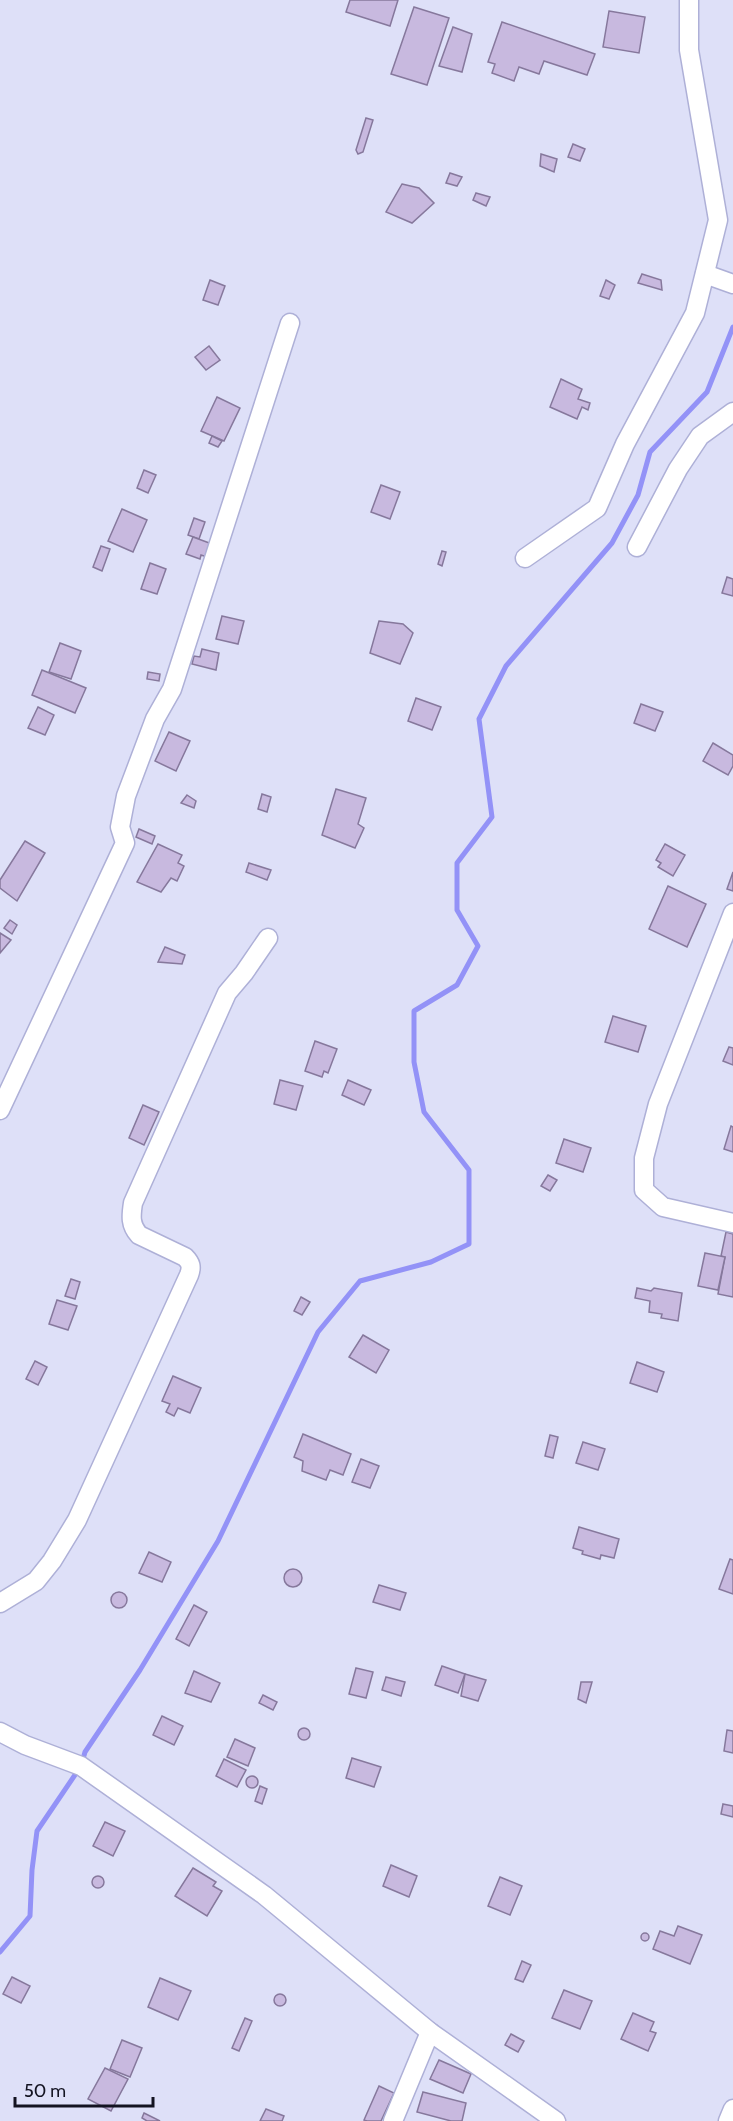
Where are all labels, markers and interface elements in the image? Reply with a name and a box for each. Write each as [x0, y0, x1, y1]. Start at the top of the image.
scale bar [15, 2070, 153, 2108]
text: 50 m [24, 2080, 66, 2102]

